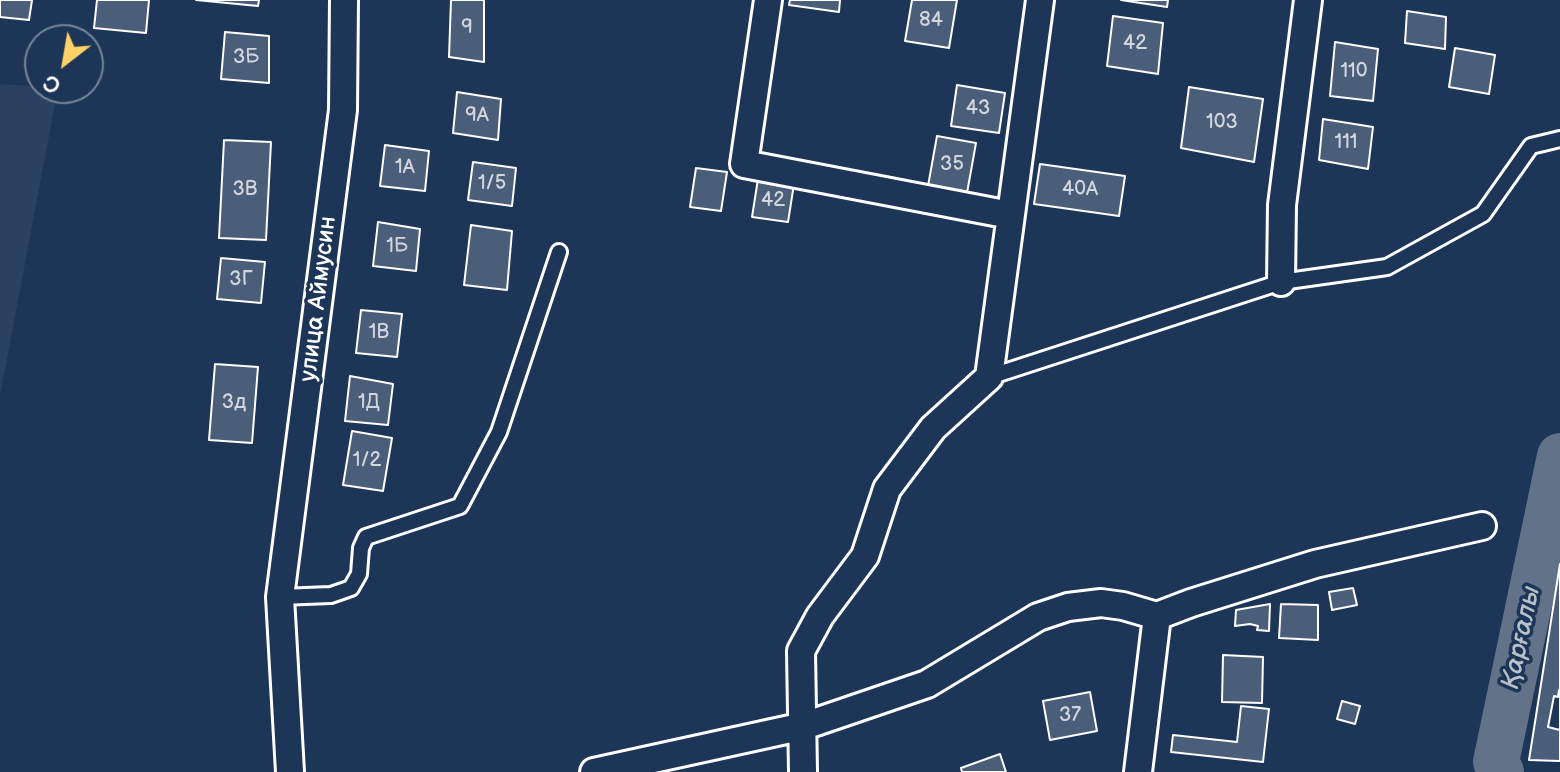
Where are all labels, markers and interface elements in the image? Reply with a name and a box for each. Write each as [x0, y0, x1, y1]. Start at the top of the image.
house number: 84 [919, 9, 943, 33]
house number: 9 [461, 16, 473, 40]
north arrow [24, 24, 104, 104]
house number: 42 [1123, 32, 1147, 56]
house number: 3Б [233, 46, 259, 70]
house number: 110 [1340, 60, 1368, 84]
text: С [39, 68, 66, 99]
house number: 43 [966, 97, 990, 121]
house number: 9А [465, 104, 489, 128]
house number: 103 [1206, 111, 1238, 135]
house number: 111 [1334, 131, 1358, 155]
house number: 35 [940, 153, 964, 177]
house number: 1А [395, 156, 415, 180]
house number: 1/5 [478, 172, 506, 196]
house number: 3В [233, 178, 257, 202]
house number: 40А [1062, 178, 1098, 202]
house number: 42 [761, 189, 785, 213]
street label: улица Аймусин [295, 214, 343, 384]
house number: 1Б [386, 235, 408, 259]
house number: 3Г [229, 268, 253, 292]
house number: 1В [369, 321, 389, 345]
house number: 3д [222, 391, 246, 415]
house number: 1Д [358, 391, 380, 415]
house number: 1/2 [353, 449, 381, 473]
water label: Қарғалы [1496, 584, 1548, 692]
house number: 37 [1059, 704, 1081, 728]

